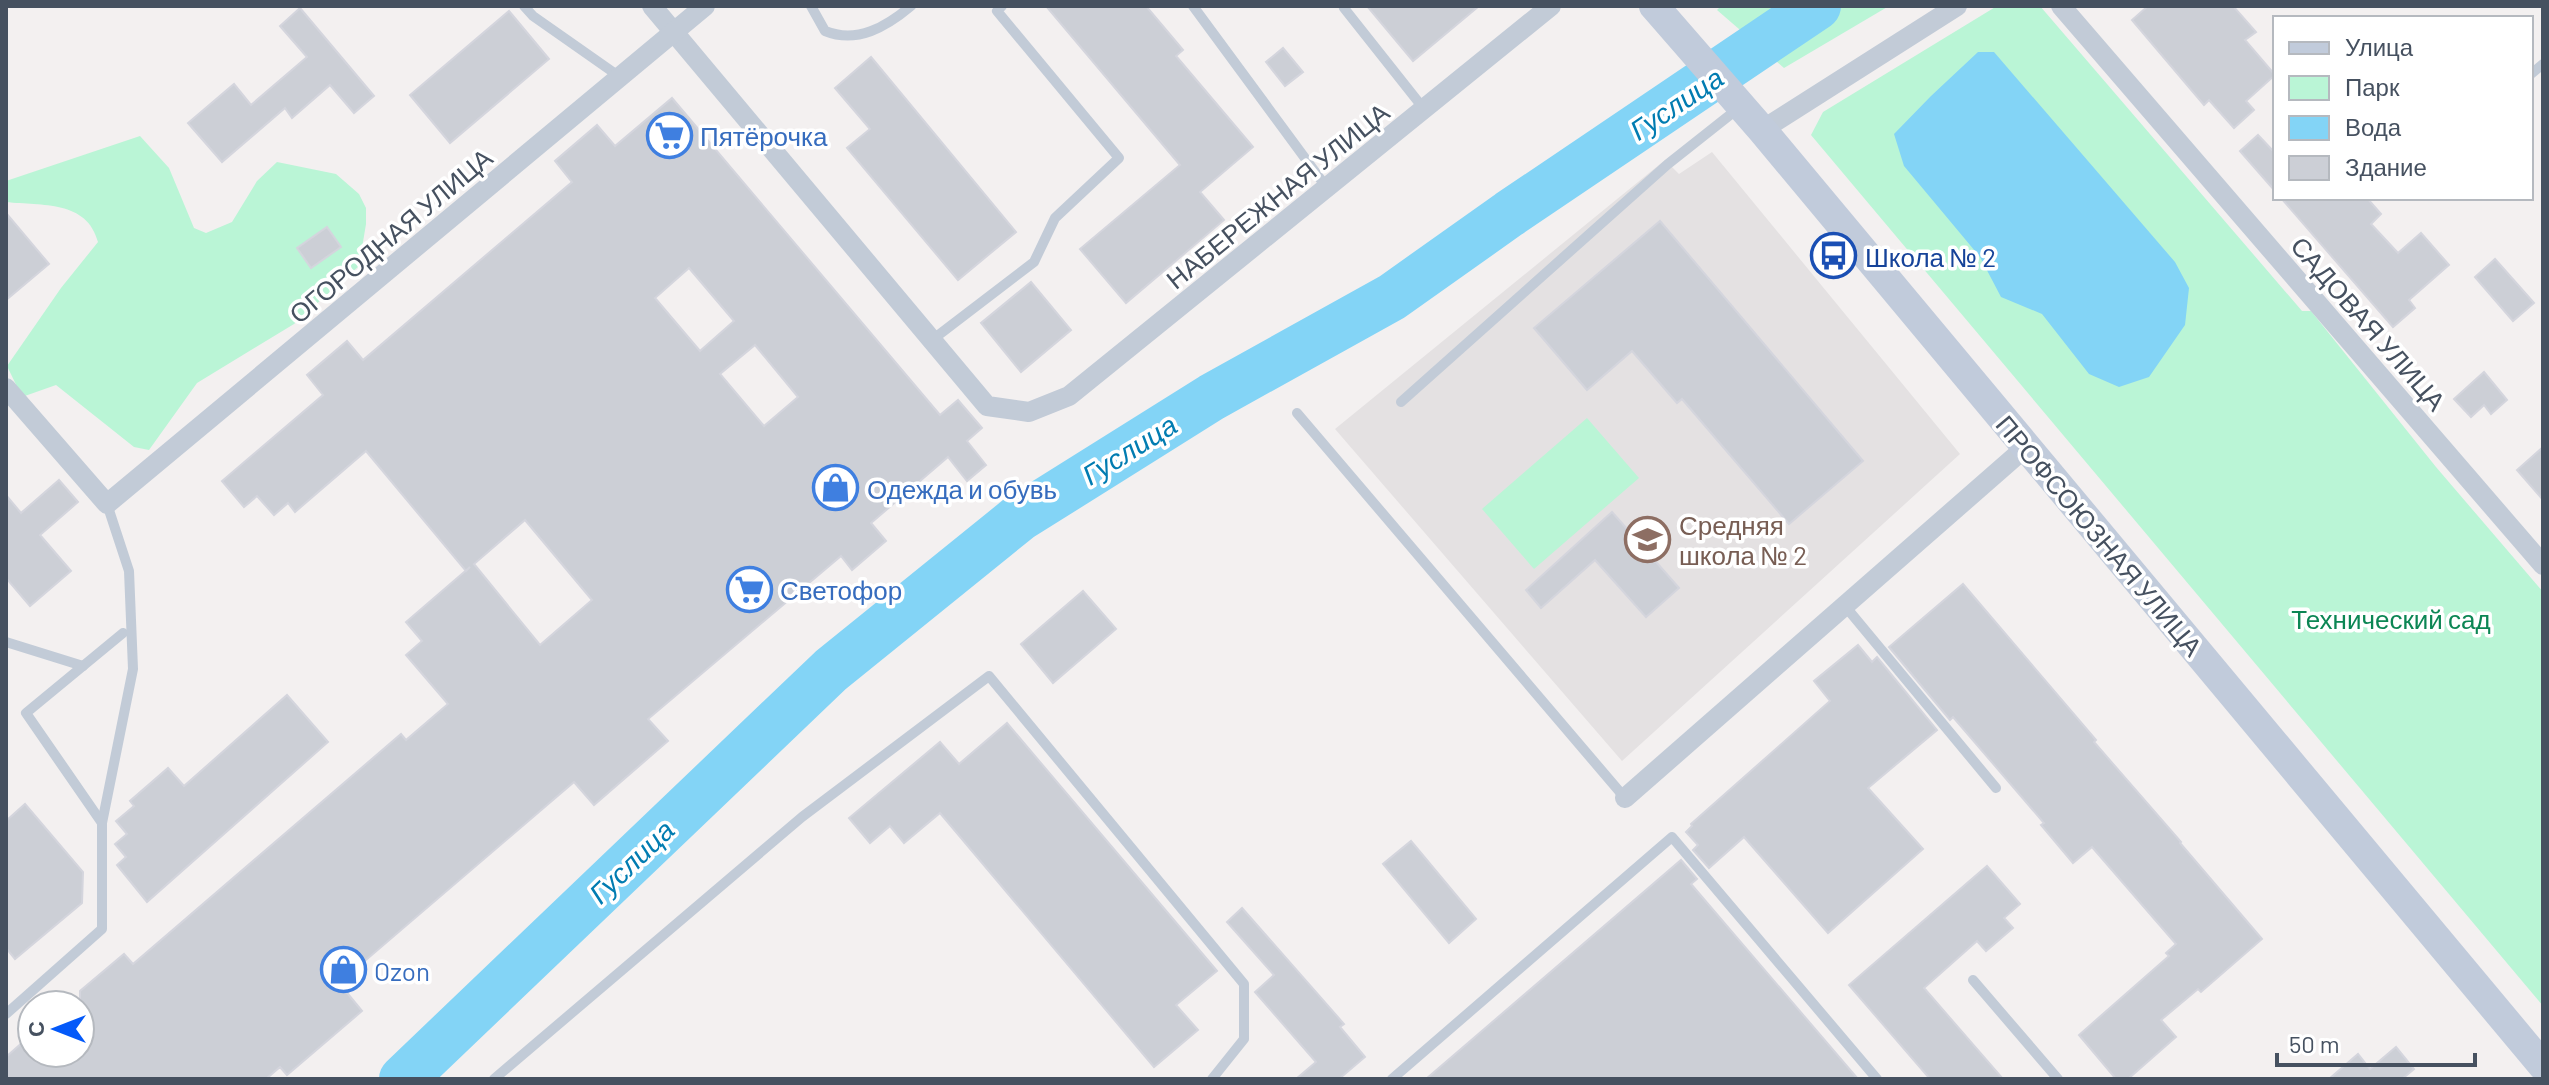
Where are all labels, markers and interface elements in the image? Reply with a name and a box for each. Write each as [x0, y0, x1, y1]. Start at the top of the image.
legend [2273, 16, 2533, 200]
text: Улица [2345, 32, 2414, 61]
water label: Гуслица [1623, 59, 1729, 147]
text: Парк [2345, 72, 2400, 101]
street label: НАБЕРЕЖНАЯ УЛИЦА [1159, 95, 1395, 294]
supermarket icon: Пятёрочка [645, 111, 693, 159]
text: Вода [2345, 112, 2402, 141]
place label: Пятёрочка [700, 120, 828, 151]
street label: ОГОРОДНАЯ УЛИЦА [282, 141, 498, 329]
text: Здание [2345, 152, 2427, 181]
street label: САДОВАЯ УЛИЦА [2285, 230, 2453, 417]
bus stop icon: Школа № 2 [1810, 232, 1858, 280]
place label: Школа № 2 [1865, 241, 1996, 272]
water label: Гуслица [1075, 407, 1183, 491]
street label: ПРОФСОЮЗНАЯ УЛИЦА [1990, 409, 2210, 662]
shop icon: Одежда и обувь [812, 464, 860, 512]
place label: Одежда и обувь [867, 473, 1057, 504]
place label: Средняя школа № 2 [1679, 509, 1807, 570]
school or university icon: Средняя школа № 2 [1624, 515, 1672, 563]
supermarket icon: Светофор [725, 565, 773, 613]
place label: Светофор [780, 574, 902, 605]
park label: Технический сад [2291, 603, 2491, 634]
water label: Гуслица [581, 812, 681, 910]
shop icon: Ozon [319, 946, 367, 994]
place label: Ozon [374, 955, 430, 986]
north arrow [16, 989, 96, 1069]
scale bar [2277, 1017, 2475, 1067]
text: С [22, 1021, 48, 1037]
text: 50 m [2289, 1029, 2340, 1058]

